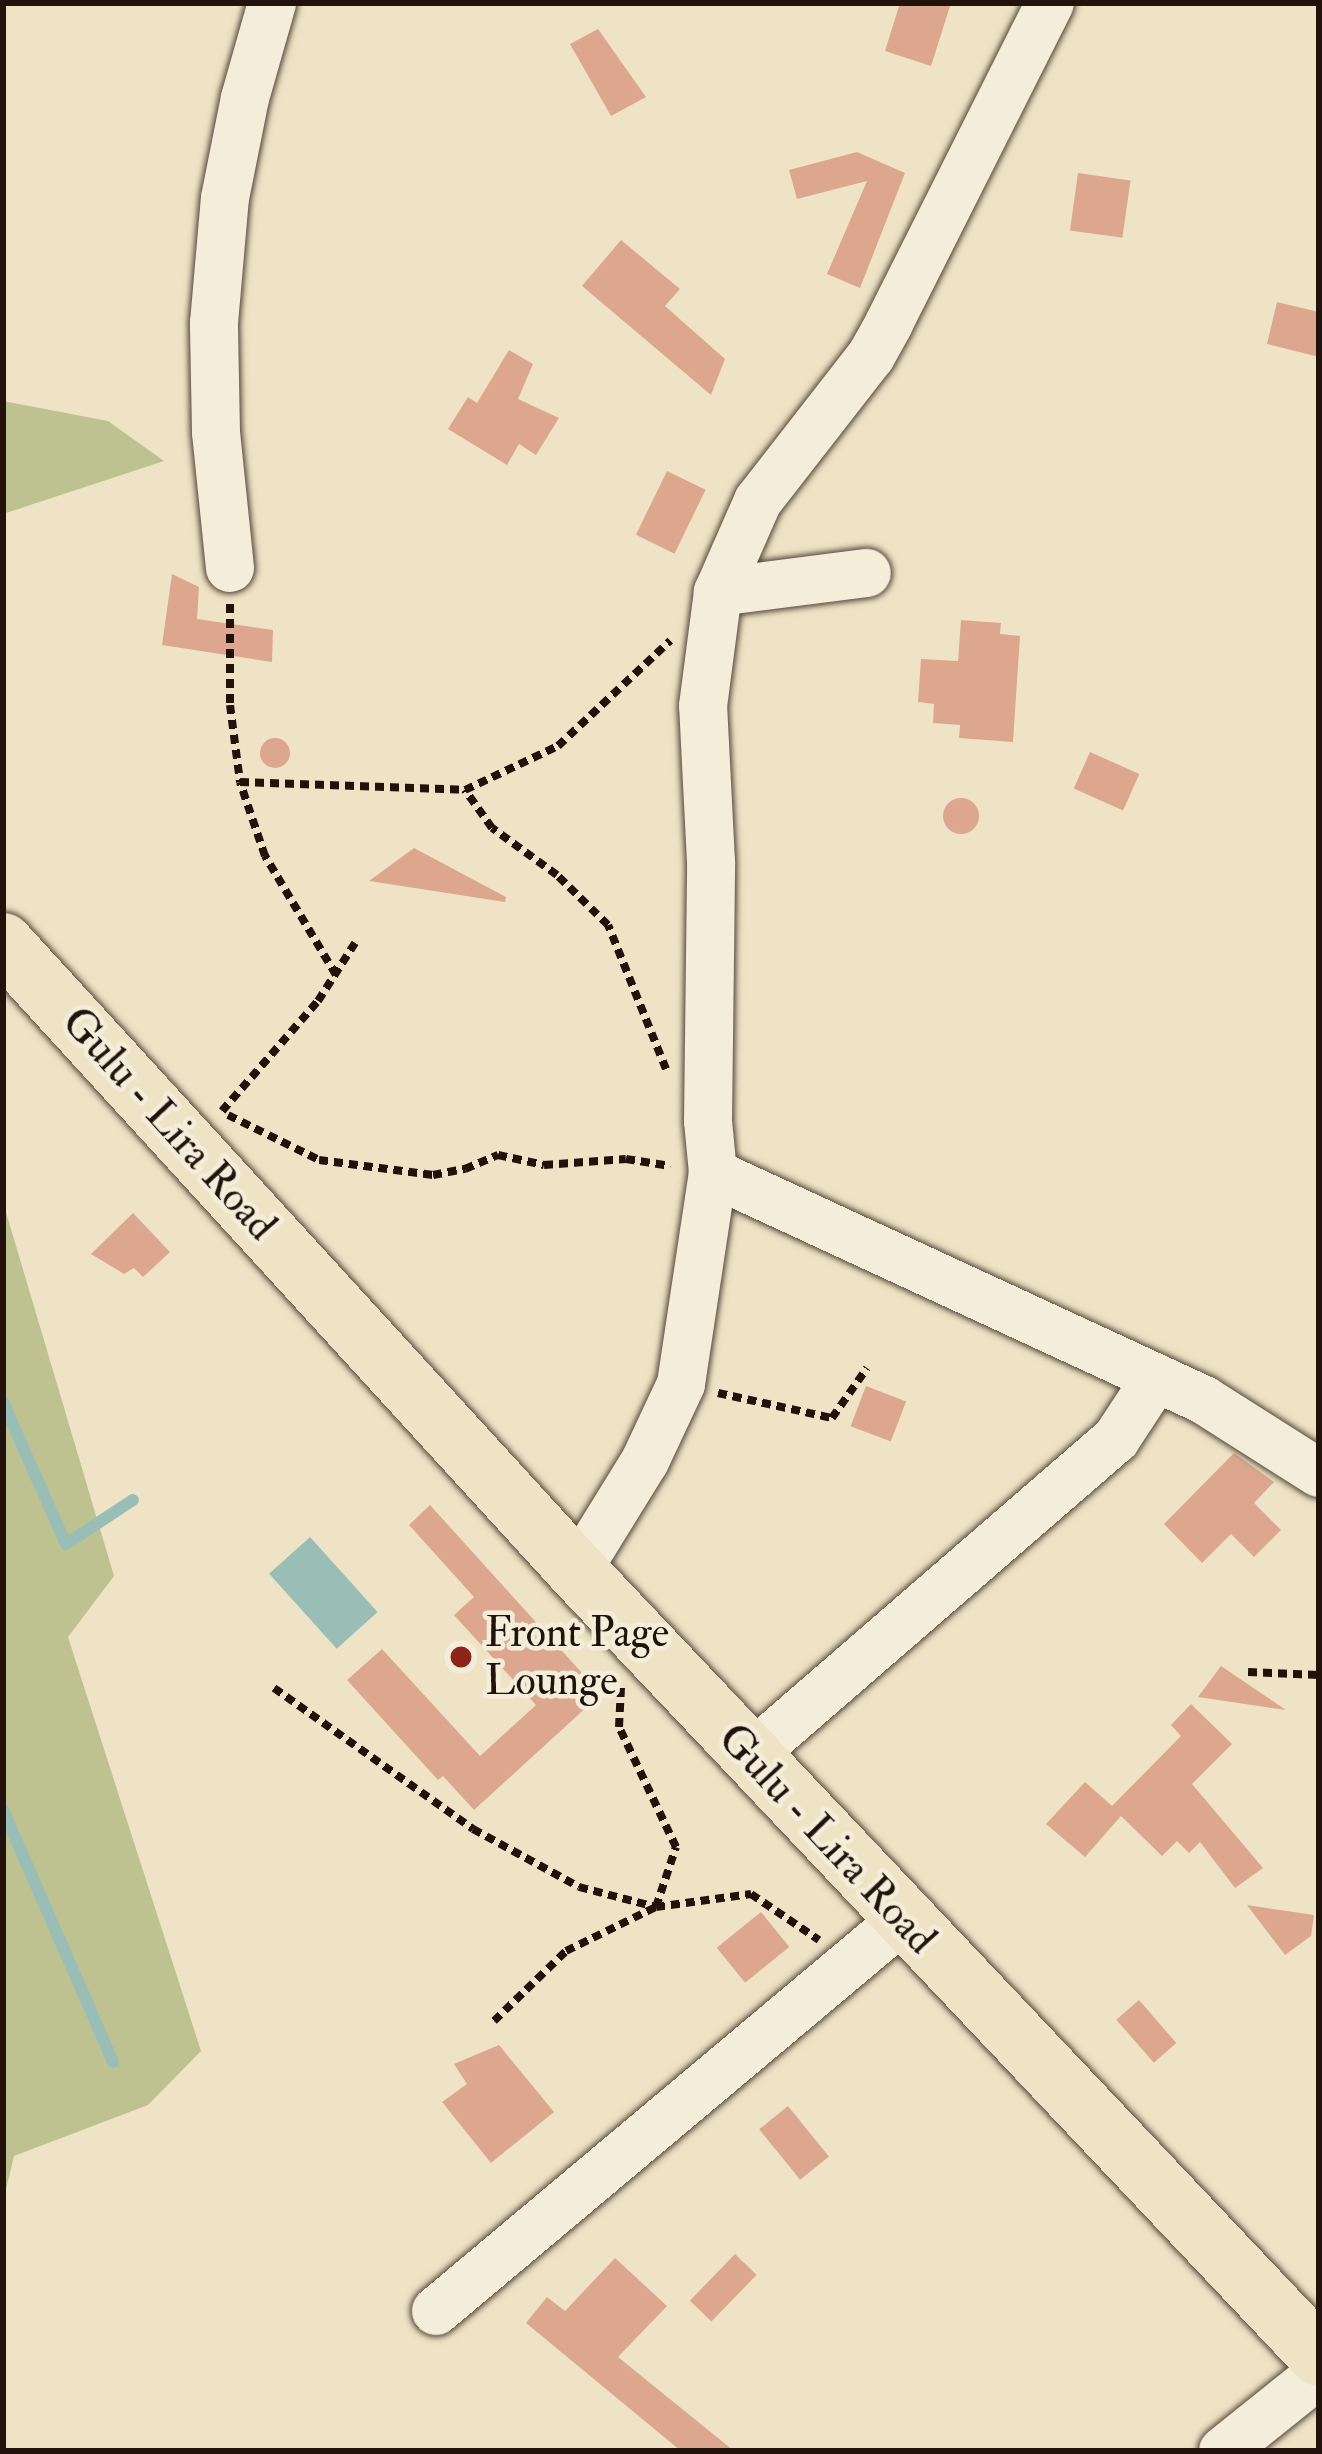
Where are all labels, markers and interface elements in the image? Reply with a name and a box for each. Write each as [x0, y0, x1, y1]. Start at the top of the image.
street label: Gulu - Lira Road [51, 997, 287, 1251]
place label: Front Page Lounge [485, 1608, 669, 1706]
marker: Front Page Lounge [448, 1644, 474, 1670]
street label: Gulu - Lira Road [708, 1714, 946, 1964]

